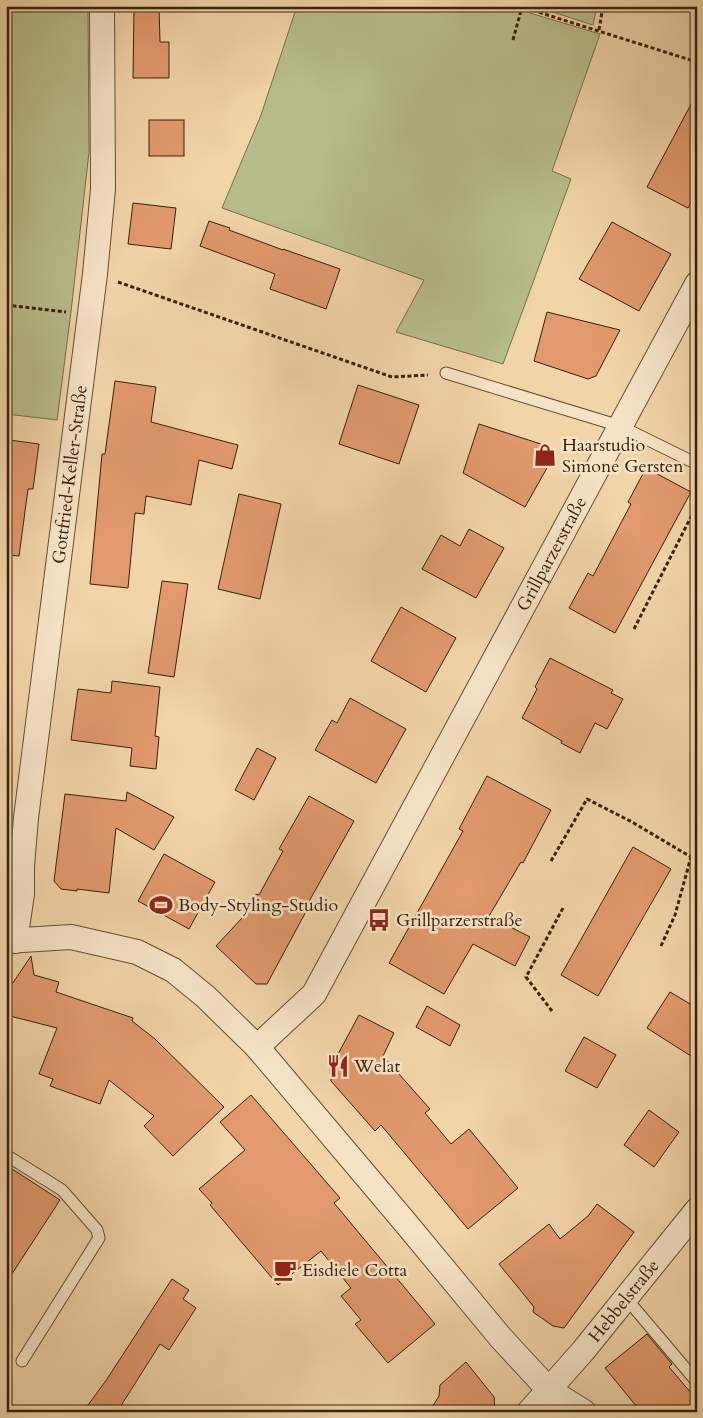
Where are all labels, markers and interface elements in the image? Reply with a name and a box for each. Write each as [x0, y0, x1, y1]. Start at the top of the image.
street label: Gottfried-Keller-Straße [46, 384, 93, 565]
place label: Haarstudio Simone Gersten [562, 433, 684, 479]
shop icon: Haarstudio Simone Gersten [532, 442, 558, 468]
street label: Grillparzerstraße [510, 492, 593, 616]
sports icon: Body-Styling-Studio [148, 892, 174, 918]
place label: Body-Styling-Studio [178, 893, 339, 918]
bus stop icon: Grillparzerstraße [366, 907, 392, 933]
place label: Grillparzerstraße [396, 908, 523, 933]
restaurant icon: Welat [325, 1053, 351, 1079]
place label: Welat [353, 1054, 400, 1079]
street label: Hebbelstraße [582, 1254, 665, 1348]
cafe icon: Eisdiele Cotta [272, 1257, 298, 1283]
place label: Eisdiele Cotta [302, 1258, 407, 1283]

